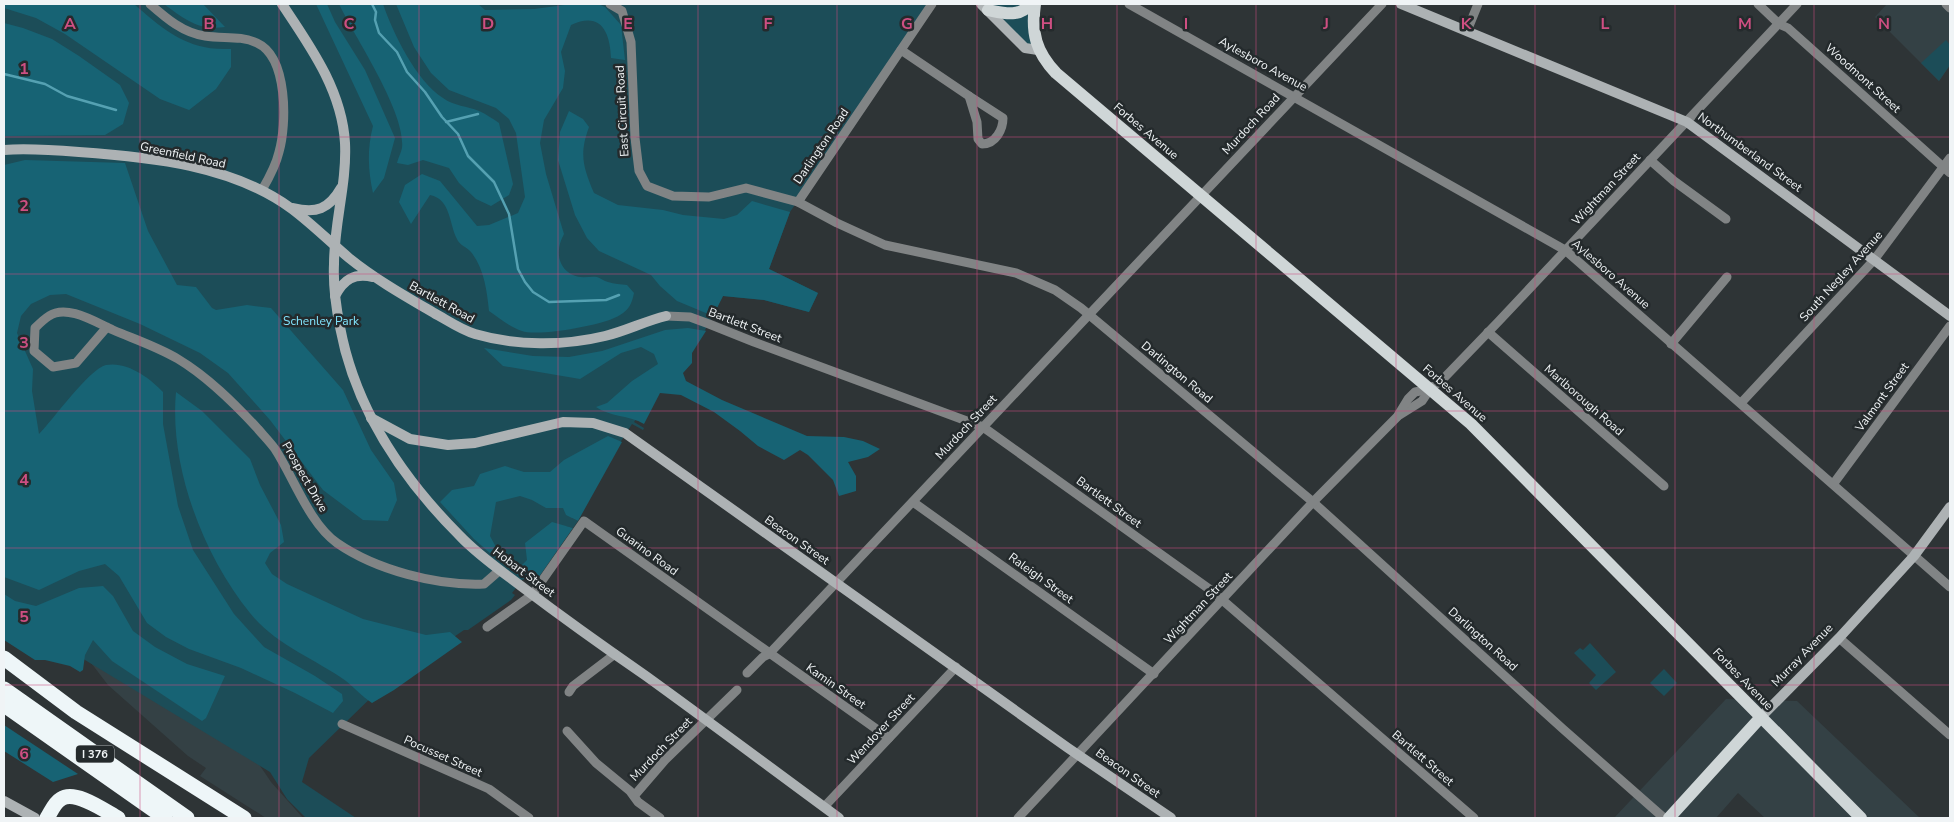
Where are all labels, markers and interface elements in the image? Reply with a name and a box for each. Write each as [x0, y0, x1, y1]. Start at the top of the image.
text: A [64, 13, 76, 35]
text: B [203, 13, 215, 35]
text: C [344, 13, 355, 35]
text: D [482, 13, 494, 35]
text: E [623, 13, 633, 35]
text: F [764, 13, 773, 35]
text: G [901, 13, 913, 35]
text: H [1041, 13, 1053, 35]
text: I [1184, 13, 1188, 35]
text: J [1322, 13, 1329, 35]
text: K [1461, 13, 1473, 35]
text: L [1601, 13, 1610, 35]
text: M [1738, 13, 1752, 35]
text: N [1878, 13, 1890, 35]
street label: Aylesboro Avenue [1216, 33, 1310, 95]
street label: Woodmont Street [1822, 40, 1905, 117]
text: 1 [19, 58, 29, 80]
street label: East Circuit Road [612, 65, 632, 157]
street label: Murdoch Road [1218, 90, 1284, 158]
street label: Forbes Avenue [1110, 99, 1182, 163]
street label: Darlington Road [790, 105, 852, 187]
street label: Northumberland Street [1695, 109, 1806, 196]
street label: Greenfield Road [139, 138, 227, 172]
street label: Wightman Street [1568, 149, 1644, 229]
text: 2 [19, 195, 29, 217]
street label: South Negley Avenue [1796, 227, 1886, 325]
street label: Aylesboro Avenue [1568, 236, 1654, 312]
street label: Bartlett Road [406, 277, 478, 327]
street label: Bartlett Street [706, 304, 785, 347]
park label: Schenley Park [283, 313, 360, 329]
text: 3 [19, 332, 29, 354]
street label: Darlington Road [1138, 337, 1216, 407]
street label: Valmont Street [1851, 359, 1913, 435]
street label: Forbes Avenue [1419, 361, 1491, 425]
street label: Marlborough Road [1541, 361, 1627, 439]
street label: Murdoch Street [932, 391, 1001, 463]
street label: Prospect Drive [278, 439, 332, 515]
text: 4 [19, 469, 29, 491]
street label: Bartlett Street [1073, 473, 1146, 532]
street label: Beacon Street [761, 512, 833, 569]
street label: Guarino Road [613, 523, 681, 579]
street label: Hobart Street [490, 543, 559, 601]
street label: Raleigh Street [1005, 549, 1077, 607]
street label: Wightman Street [1160, 568, 1236, 648]
street label: Darlington Road [1445, 603, 1521, 675]
text: 5 [19, 606, 29, 628]
street label: Murray Avenue [1768, 620, 1836, 690]
street label: Forbes Avenue [1709, 645, 1777, 713]
street label: Kamin Street [803, 659, 870, 713]
street label: Wendover Street [844, 689, 919, 768]
street label: Murdoch Street [626, 713, 696, 784]
street label: Bartlett Street [1389, 727, 1458, 790]
street label: Pocusset Street [401, 732, 485, 781]
text: 6 [19, 743, 29, 765]
street label: Beacon Street [1092, 745, 1164, 802]
road number: I 376 [76, 746, 114, 762]

